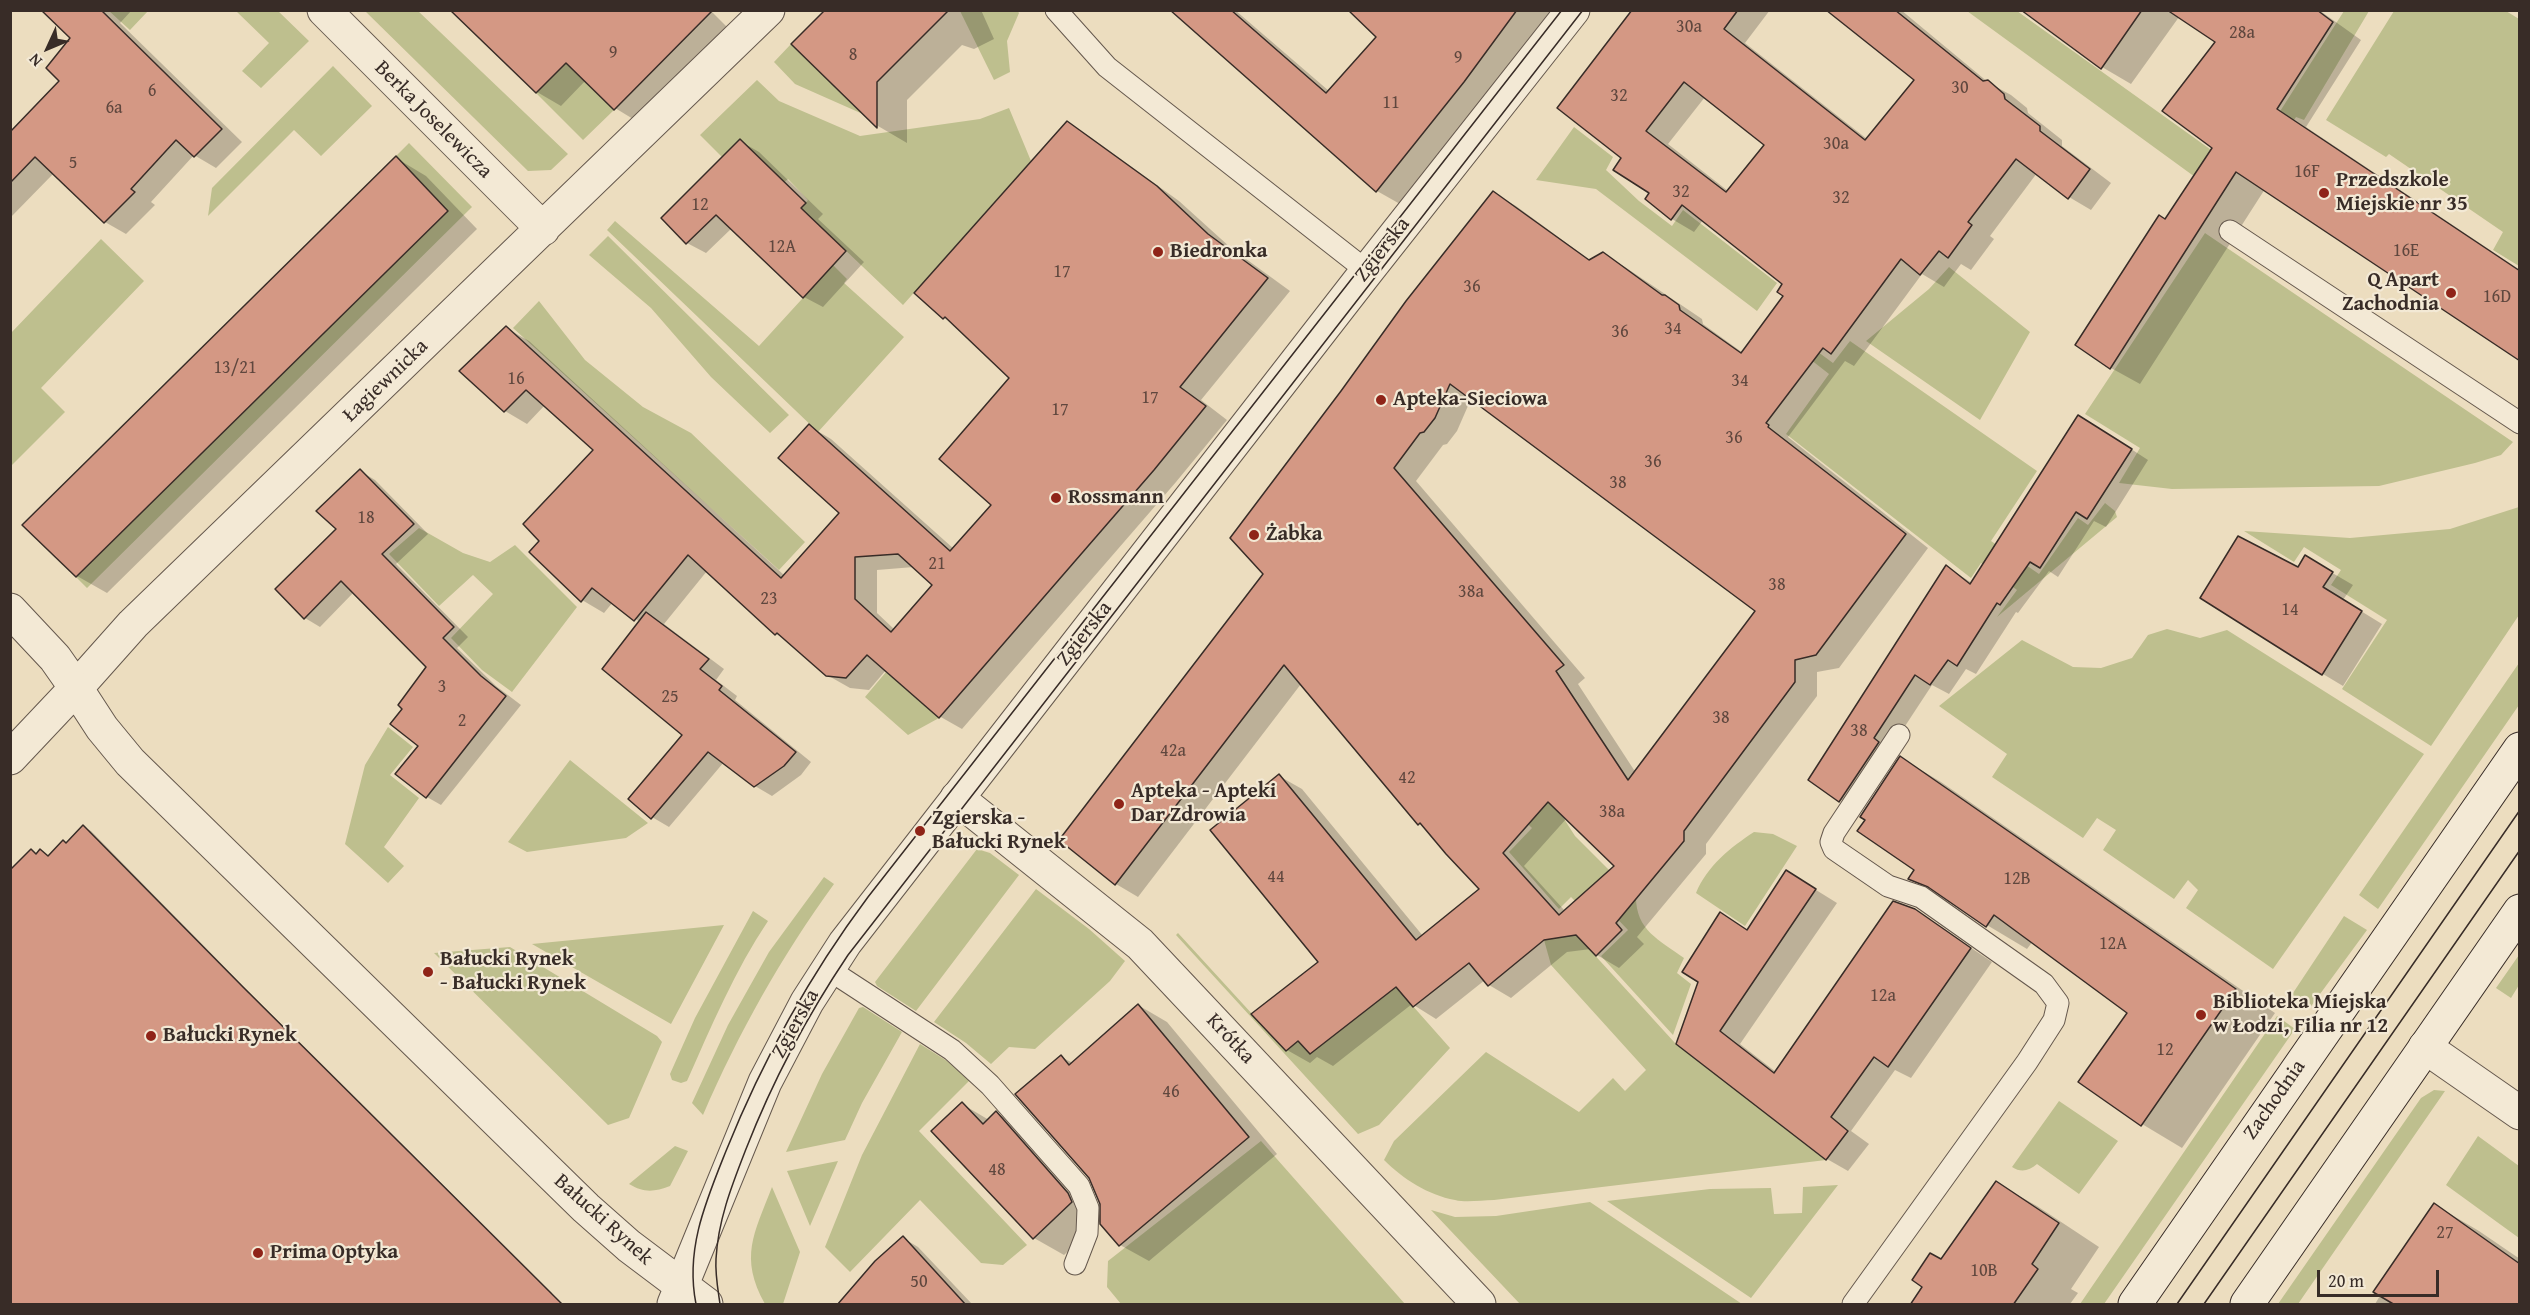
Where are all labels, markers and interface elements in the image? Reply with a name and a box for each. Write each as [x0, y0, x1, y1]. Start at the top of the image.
house number: 30a [1676, 16, 1702, 38]
north arrow [18, 18, 78, 78]
house number: 28a [2229, 22, 2255, 44]
house number: 9 [609, 42, 617, 64]
house number: 8 [849, 44, 857, 66]
house number: 9 [1454, 47, 1462, 69]
text: N [23, 48, 47, 73]
street label: Berka Joselewicza [369, 56, 497, 184]
house number: 30 [1951, 77, 1969, 99]
house number: 6 [148, 80, 156, 102]
house number: 32 [1610, 85, 1628, 107]
house number: 11 [1382, 92, 1400, 114]
house number: 6a [105, 97, 123, 119]
house number: 30a [1823, 133, 1849, 155]
house number: 5 [69, 152, 77, 174]
house number: 16F [2294, 161, 2320, 183]
place label: Przedszkole Miejskie nr 35 [2336, 168, 2468, 218]
house number: 32 [1672, 181, 1690, 203]
marker: Przedszkole Miejskie nr 35 [2317, 186, 2331, 200]
house number: 32 [1832, 187, 1850, 209]
house number: 12 [691, 194, 709, 216]
street label: Zgierska [1350, 213, 1416, 287]
house number: 12A [768, 236, 796, 258]
place label: Biedronka [1170, 239, 1267, 265]
house number: 16E [2393, 240, 2419, 262]
marker: Biedronka [1151, 245, 1165, 259]
house number: 17 [1053, 261, 1071, 283]
place label: Q Apart Zachodnia [2342, 268, 2439, 318]
house number: 36 [1463, 276, 1481, 298]
marker: Q Apart Zachodnia [2444, 286, 2458, 300]
house number: 16D [2483, 286, 2511, 308]
house number: 34 [1664, 318, 1682, 340]
house number: 36 [1611, 321, 1629, 343]
street label: Łagiewnicka [338, 334, 434, 428]
house number: 13/21 [213, 357, 257, 379]
house number: 16 [507, 368, 525, 390]
house number: 34 [1731, 370, 1749, 392]
house number: 17 [1141, 387, 1159, 409]
place label: Apteka-Sieciowa [1393, 387, 1547, 413]
marker: Apteka-Sieciowa [1374, 393, 1388, 407]
house number: 17 [1051, 399, 1069, 421]
house number: 36 [1725, 427, 1743, 449]
house number: 36 [1644, 451, 1662, 473]
house number: 38 [1609, 472, 1627, 494]
place label: Rossmann [1068, 485, 1164, 511]
marker: Rossmann [1049, 491, 1063, 505]
house number: 18 [357, 507, 375, 529]
place label: Żabka [1266, 522, 1323, 548]
marker: Żabka [1247, 528, 1261, 542]
house number: 21 [928, 553, 946, 575]
house number: 38 [1768, 574, 1786, 596]
house number: 38a [1458, 581, 1484, 603]
house number: 23 [760, 588, 778, 610]
street label: Zgierska [1052, 597, 1118, 671]
house number: 14 [2281, 599, 2299, 621]
house number: 3 [438, 676, 446, 698]
house number: 25 [661, 686, 679, 708]
house number: 38 [1712, 707, 1730, 729]
house number: 2 [458, 710, 466, 732]
house number: 38 [1850, 720, 1868, 742]
house number: 42a [1160, 740, 1186, 762]
house number: 42 [1398, 767, 1416, 789]
place label: Apteka - Apteki Dar Zdrowia [1131, 779, 1276, 829]
marker: Apteka - Apteki Dar Zdrowia [1112, 797, 1126, 811]
house number: 38a [1599, 801, 1625, 823]
place label: Zgierska - Bałucki Rynek [932, 806, 1066, 856]
marker: Zgierska - Bałucki Rynek [913, 824, 927, 838]
house number: 44 [1267, 866, 1285, 888]
house number: 12B [2003, 868, 2031, 890]
house number: 12A [2099, 933, 2127, 955]
place label: Bałucki Rynek - Bałucki Rynek [440, 947, 586, 997]
marker: Bałucki Rynek - Bałucki Rynek [421, 965, 435, 979]
street label: Zgierska [767, 985, 825, 1063]
house number: 12a [1870, 985, 1896, 1007]
place label: Biblioteka Miejska w Łodzi, Filia nr 12 [2213, 990, 2388, 1040]
marker: Biblioteka Miejska w Łodzi, Filia nr 12 [2194, 1008, 2208, 1022]
street label: Krótka [1200, 1009, 1260, 1069]
place label: Bałucki Rynek [163, 1023, 297, 1049]
marker: Bałucki Rynek [144, 1029, 158, 1043]
house number: 12 [2156, 1039, 2174, 1061]
street label: Zachodnia [2238, 1055, 2312, 1145]
house number: 46 [1162, 1081, 1180, 1103]
house number: 48 [988, 1159, 1006, 1181]
street label: Bałucki Rynek [548, 1169, 658, 1271]
house number: 27 [2436, 1222, 2454, 1244]
place label: Prima Optyka [270, 1240, 398, 1266]
marker: Prima Optyka [251, 1246, 265, 1260]
scale bar [2320, 1258, 2442, 1296]
house number: 10B [1970, 1260, 1998, 1282]
text: 20 m [2328, 1267, 2364, 1294]
house number: 50 [910, 1271, 928, 1293]

